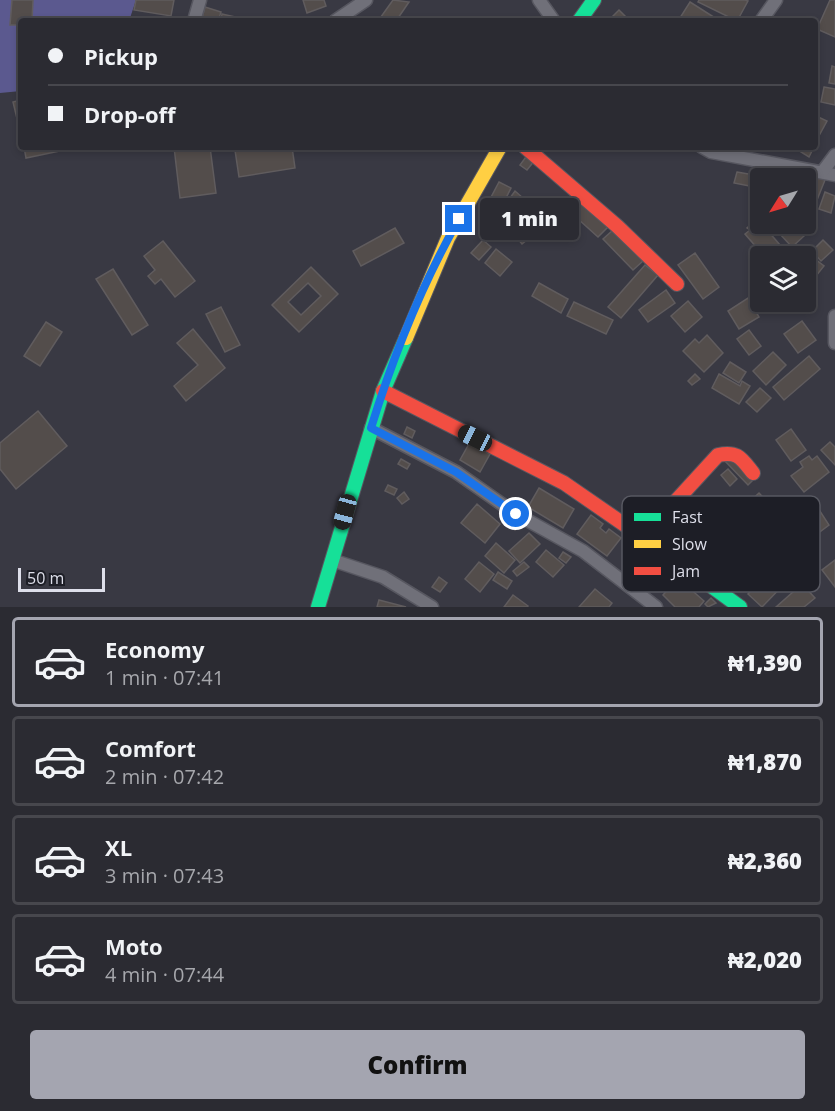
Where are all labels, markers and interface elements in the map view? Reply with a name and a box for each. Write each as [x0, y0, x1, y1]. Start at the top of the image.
text: Pickup [84, 41, 158, 71]
text: Drop-off [84, 99, 176, 129]
north arrow [750, 168, 816, 234]
map controls [750, 168, 816, 312]
callout: 1 min [480, 198, 579, 240]
route end [445, 205, 472, 232]
text: 1 min [501, 205, 558, 232]
button: layers [750, 246, 816, 312]
car [455, 422, 495, 454]
car [332, 492, 358, 532]
legend [622, 496, 820, 592]
route start [502, 500, 529, 527]
text: Fast [672, 506, 703, 528]
text: Slow [672, 533, 707, 555]
text: Jam [670, 560, 700, 582]
scale bar [18, 565, 105, 592]
text: 50 m [27, 567, 64, 589]
text: Economy [105, 634, 204, 664]
icon: car [33, 635, 87, 689]
text: ₦1,390 [728, 647, 802, 677]
text: 1 min · 07:41 [105, 664, 224, 691]
text: Comfort [105, 733, 196, 763]
icon: car [33, 734, 87, 788]
text: ₦1,870 [728, 746, 802, 776]
text: 2 min · 07:42 [105, 763, 224, 790]
text: XL [105, 832, 132, 862]
icon: car [33, 833, 87, 887]
text: ₦2,360 [728, 845, 802, 875]
text: 3 min · 07:43 [105, 862, 224, 889]
text: Moto [105, 931, 163, 961]
icon: car [33, 932, 87, 986]
text: ₦2,020 [728, 944, 802, 974]
text: 4 min · 07:44 [105, 961, 224, 988]
button: Confirm [30, 1030, 805, 1099]

